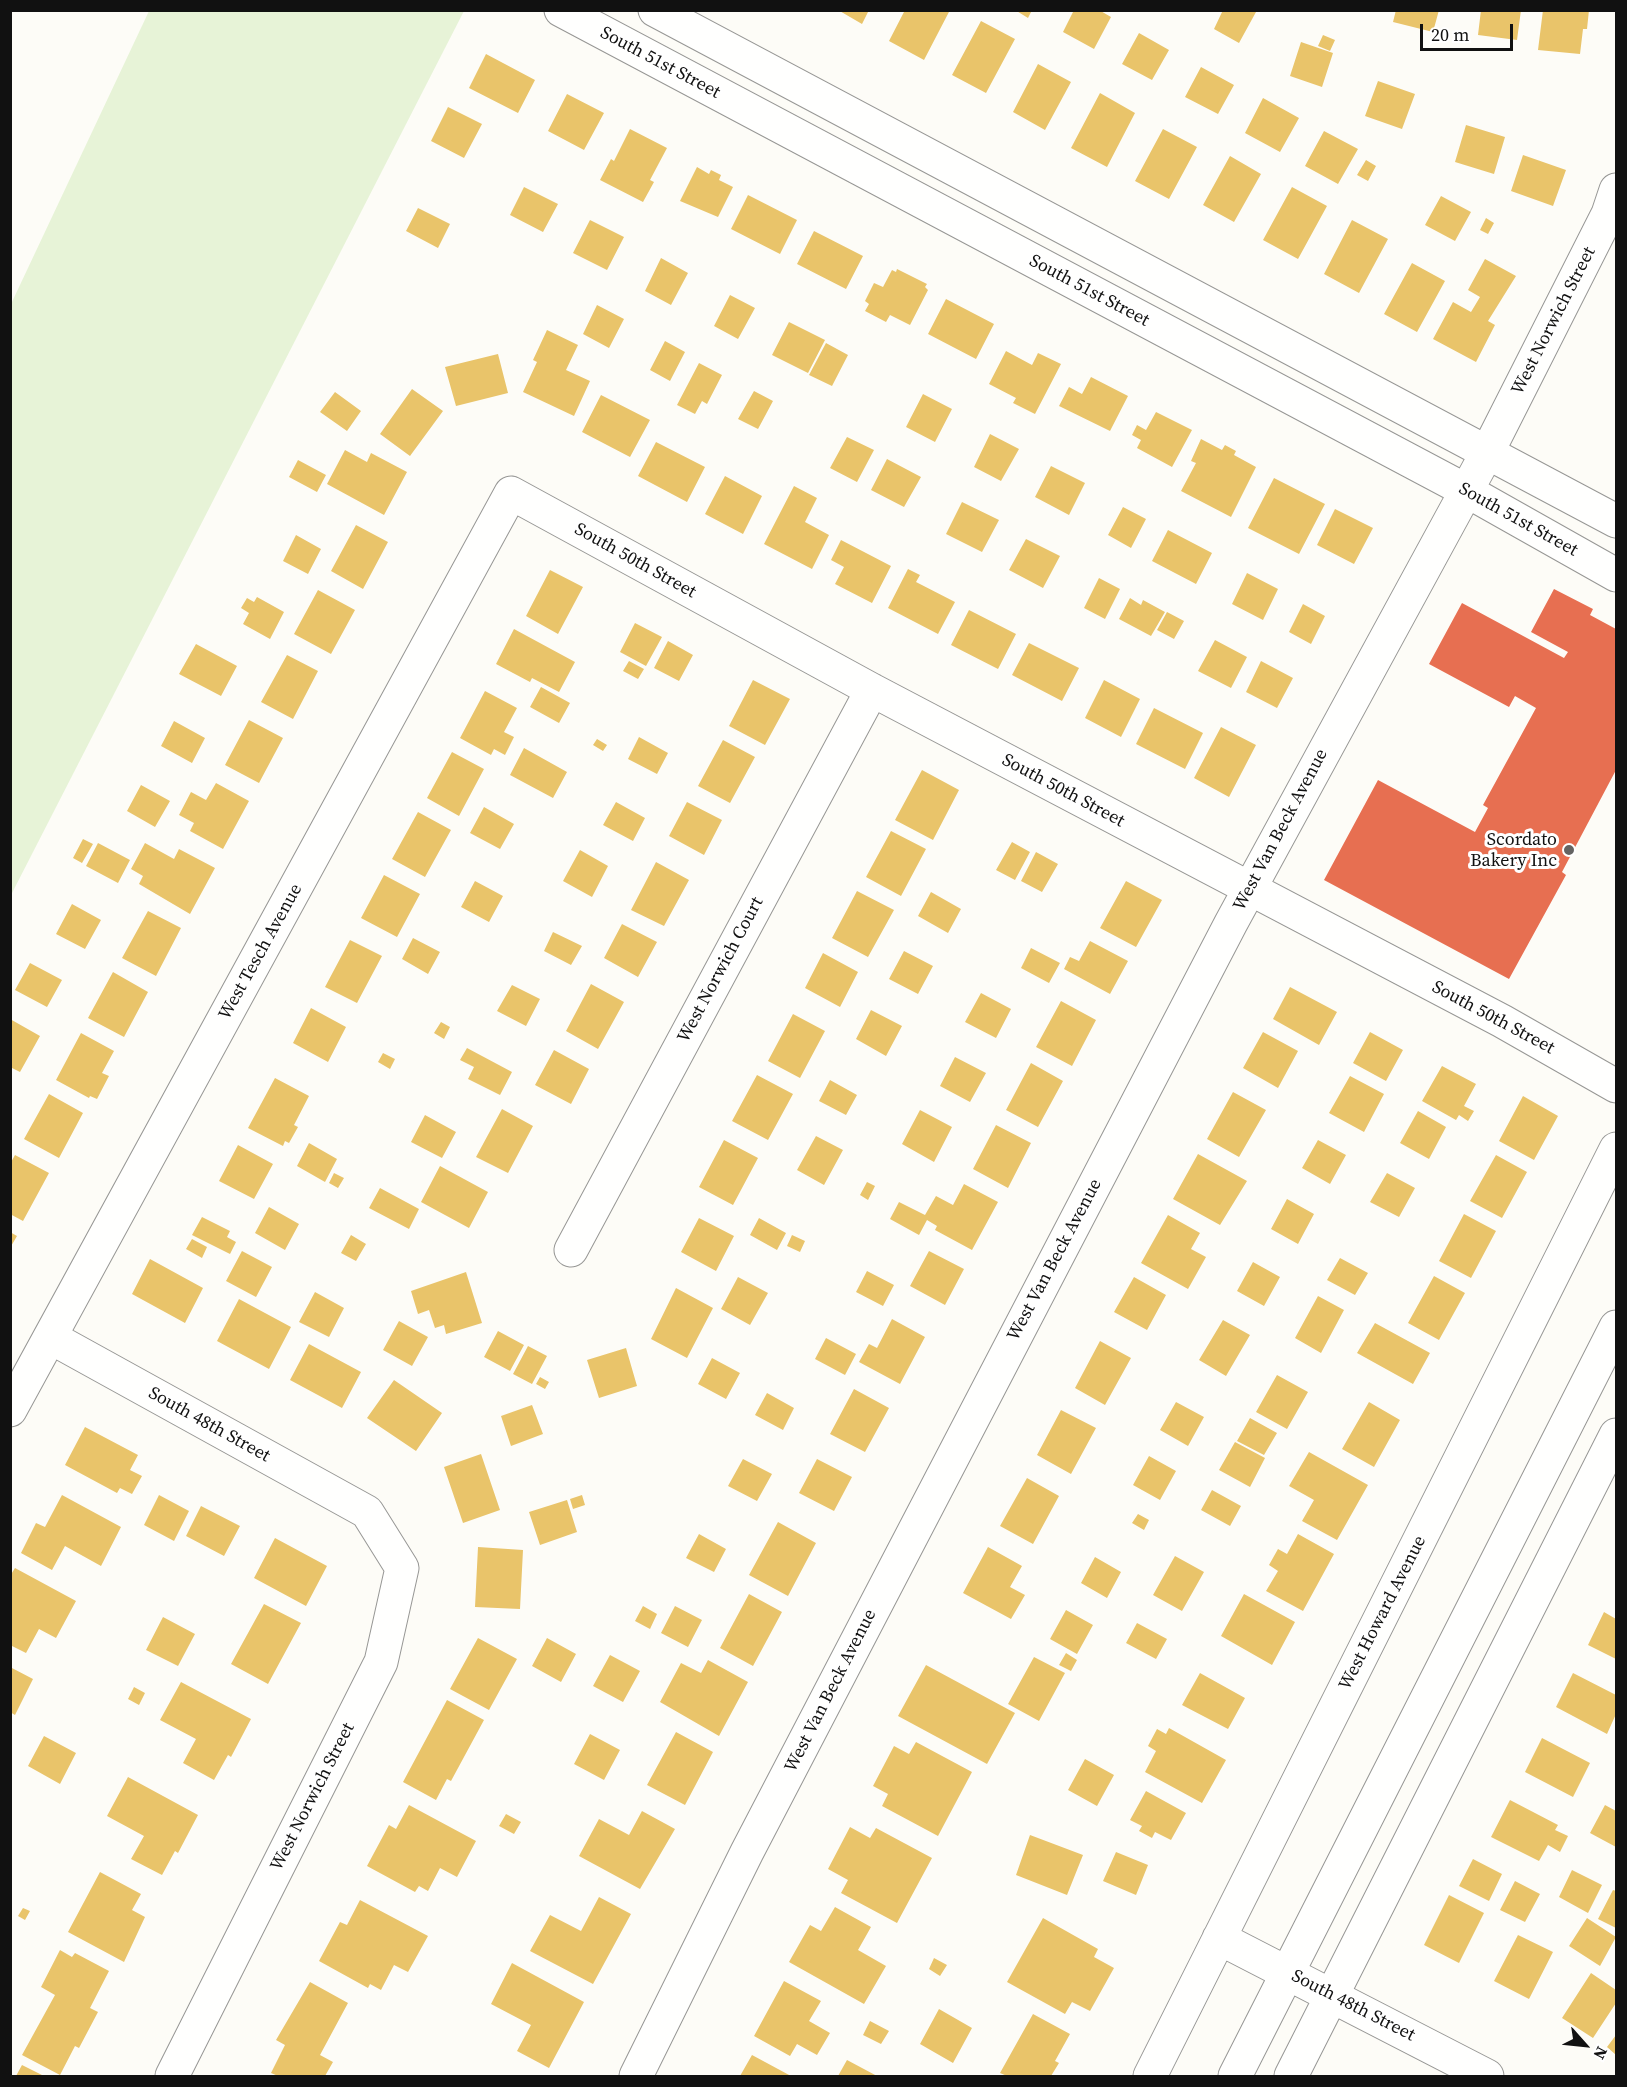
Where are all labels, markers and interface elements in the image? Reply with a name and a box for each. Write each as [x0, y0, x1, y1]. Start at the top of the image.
scale bar [1423, 12, 1516, 50]
street label: South 51st Street [596, 22, 724, 104]
text: 20 m [1431, 22, 1469, 47]
street label: West Norwich Street [1507, 243, 1601, 399]
street label: South 51st Street [1025, 250, 1153, 332]
street label: South 51st Street [1455, 478, 1581, 562]
street label: South 50th Street [570, 519, 700, 603]
street label: West Van Beck Avenue [1229, 745, 1333, 915]
street label: South 50th Street [998, 750, 1128, 832]
place label: Scordato Bakery Inc [1470, 829, 1557, 872]
marker: Scordato Bakery Inc [1562, 843, 1576, 857]
street label: West Tesch Avenue [215, 880, 307, 1024]
street label: West Norwich Court [673, 893, 769, 1047]
street label: South 50th Street [1428, 977, 1558, 1059]
street label: West Van Beck Avenue [1003, 1175, 1107, 1345]
street label: South 48th Street [144, 1383, 274, 1467]
street label: West Howard Avenue [1335, 1532, 1431, 1694]
street label: West Van Beck Avenue [780, 1606, 882, 1776]
street label: West Norwich Street [266, 1719, 360, 1875]
street label: South 48th Street [1288, 1966, 1418, 2046]
north arrow [1555, 2015, 1615, 2075]
text: N [1589, 2043, 1613, 2063]

